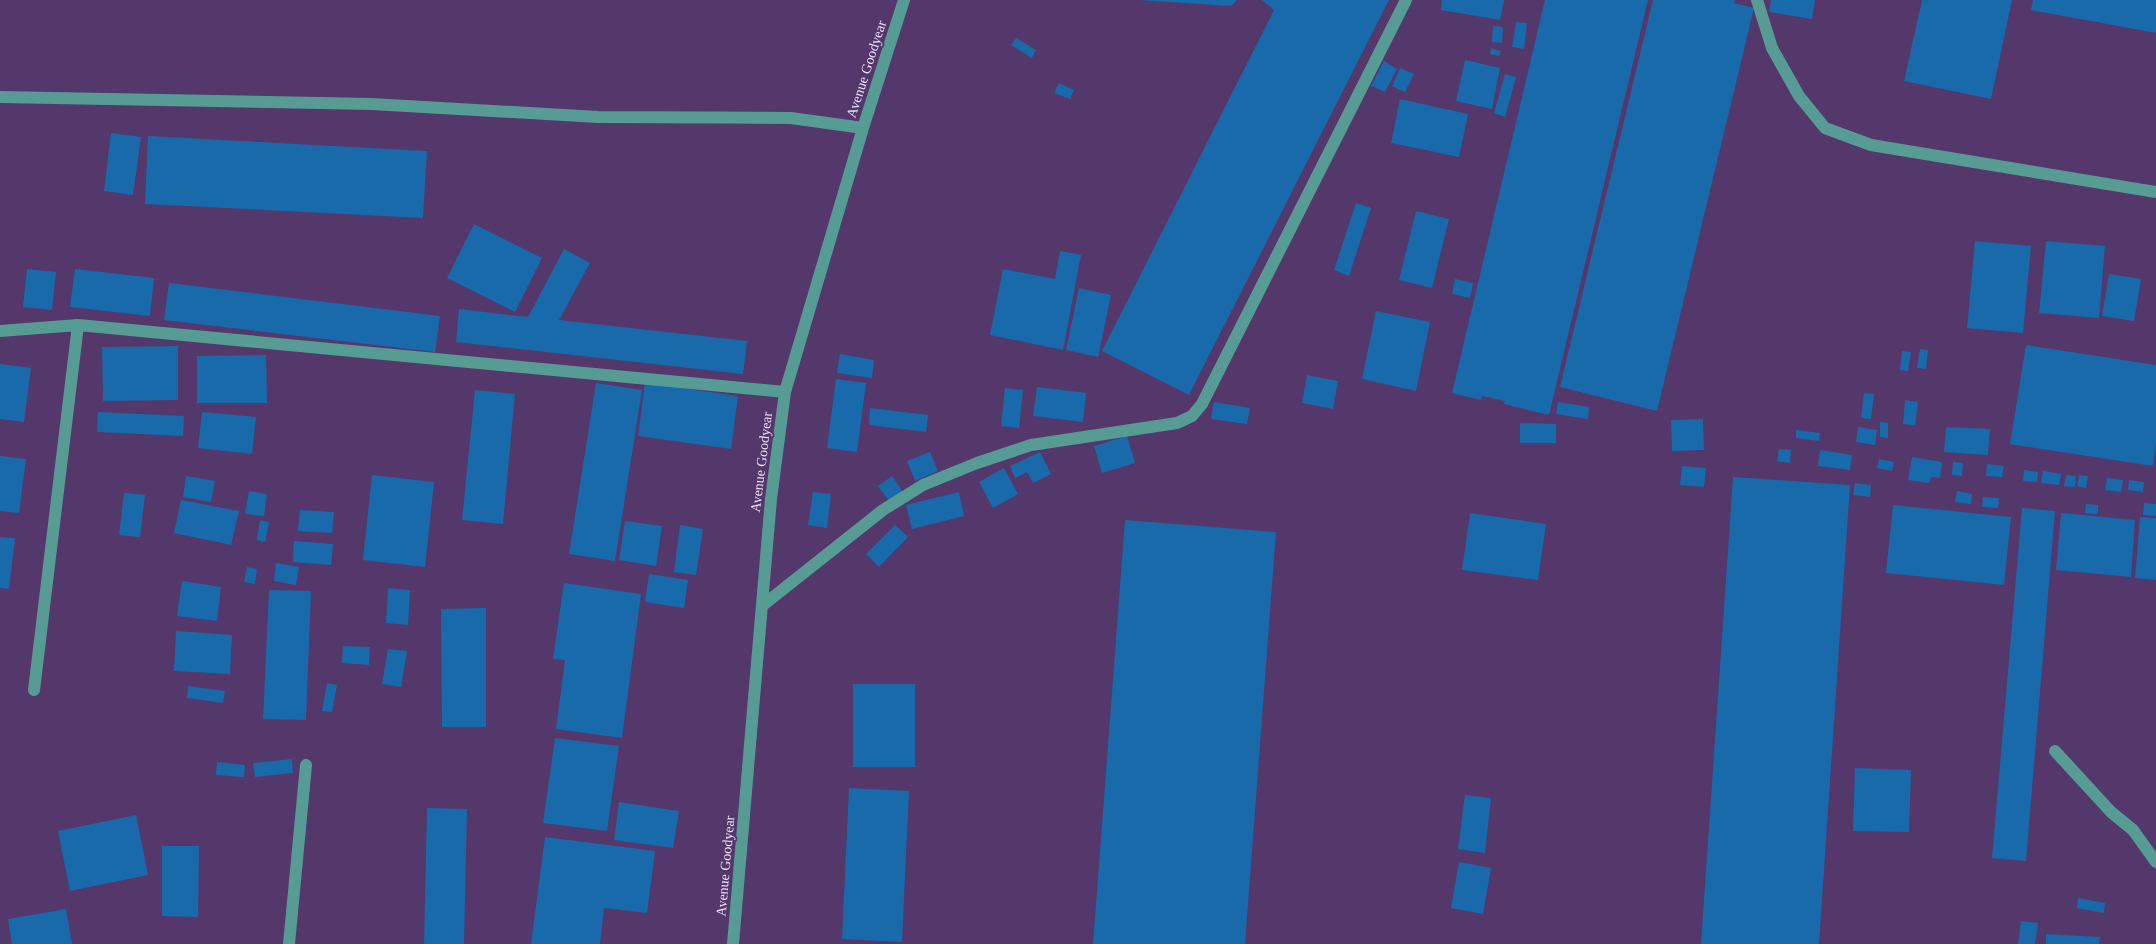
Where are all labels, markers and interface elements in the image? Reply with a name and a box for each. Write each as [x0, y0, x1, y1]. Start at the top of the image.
street label: Avenue Goodyear [844, 18, 889, 120]
street label: Avenue Goodyear [748, 411, 775, 513]
street label: Avenue Goodyear [714, 815, 737, 917]

